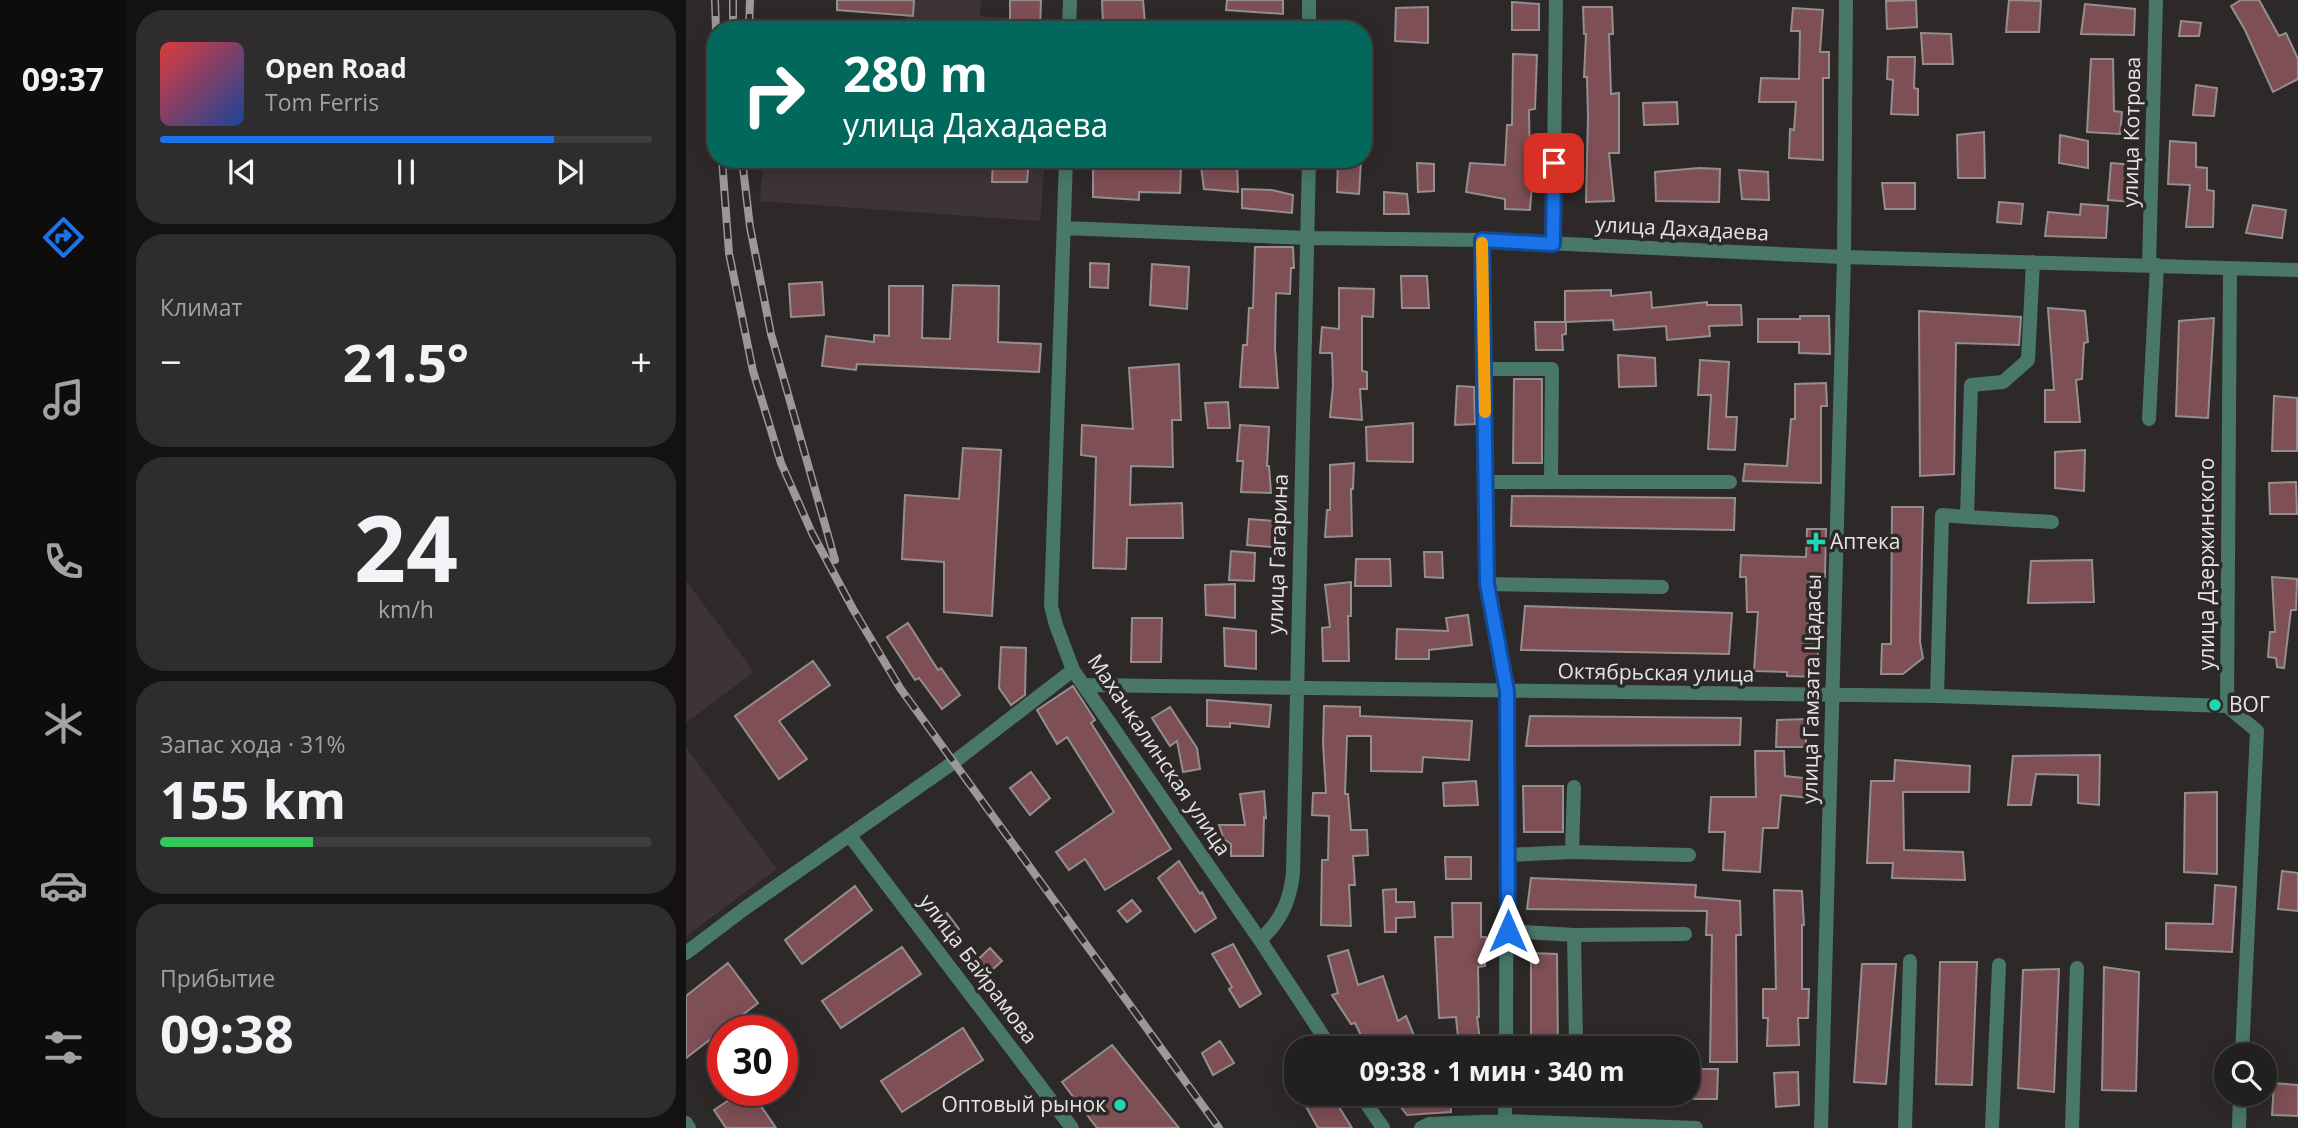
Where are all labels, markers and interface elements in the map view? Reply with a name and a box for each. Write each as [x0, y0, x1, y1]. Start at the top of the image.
text: 280 m [843, 40, 988, 106]
icon: right [728, 49, 819, 140]
text: Open Road [265, 50, 407, 86]
street label: улица Котрова [2116, 56, 2146, 208]
text: 09:37 [22, 57, 104, 100]
text: Tom Ferris [265, 86, 379, 118]
text: улица Дахадаева [843, 103, 1108, 146]
pin [1524, 133, 1584, 193]
icon: arrive [1535, 144, 1573, 182]
icon: previous [223, 153, 261, 191]
icon: pause [387, 153, 425, 191]
icon: next [551, 153, 589, 191]
street label: улица Дахадаева [1594, 209, 1770, 247]
icon: directions [39, 213, 88, 262]
text: Климат [160, 291, 242, 323]
text: 21.5° [343, 326, 469, 397]
text: − [160, 335, 182, 387]
text: + [630, 335, 652, 387]
icon: music [39, 375, 88, 424]
street label: улица Дзержинского [2192, 458, 2220, 670]
street label: улица Гагарина [1260, 473, 1294, 635]
text: 24 [354, 485, 458, 609]
place label: Аптека [1830, 527, 1901, 555]
marker: Аптека [1808, 534, 1824, 550]
icon: phone [39, 537, 88, 586]
street label: улица Гамзата Цадасы [1795, 574, 1827, 804]
text: km/h [378, 593, 434, 625]
street label: Махачкалинская улица [1082, 648, 1238, 861]
street label: Октябрьская улица [1557, 656, 1755, 688]
place label: ВОГ [2229, 690, 2270, 718]
marker: ВОГ [2207, 697, 2223, 713]
icon: climate [39, 699, 88, 748]
text: Запас хода · 31% [160, 728, 345, 760]
text: 155 km [160, 763, 346, 834]
icon: car [39, 861, 88, 910]
street label: улица Байрамова [913, 888, 1044, 1049]
position arrow [1471, 894, 1545, 968]
text: Прибытие [160, 962, 275, 994]
text: 09:38 [160, 997, 294, 1068]
speed limit sign: 30 [707, 1015, 798, 1106]
icon: filters [39, 1023, 88, 1072]
map controls [2214, 1043, 2277, 1106]
button: search [2214, 1043, 2277, 1106]
text: 09:38 · 1 мин · 340 m [1359, 1053, 1625, 1089]
place label: Оптовый рынок [941, 1090, 1106, 1118]
marker: Оптовый рынок [1112, 1097, 1128, 1113]

